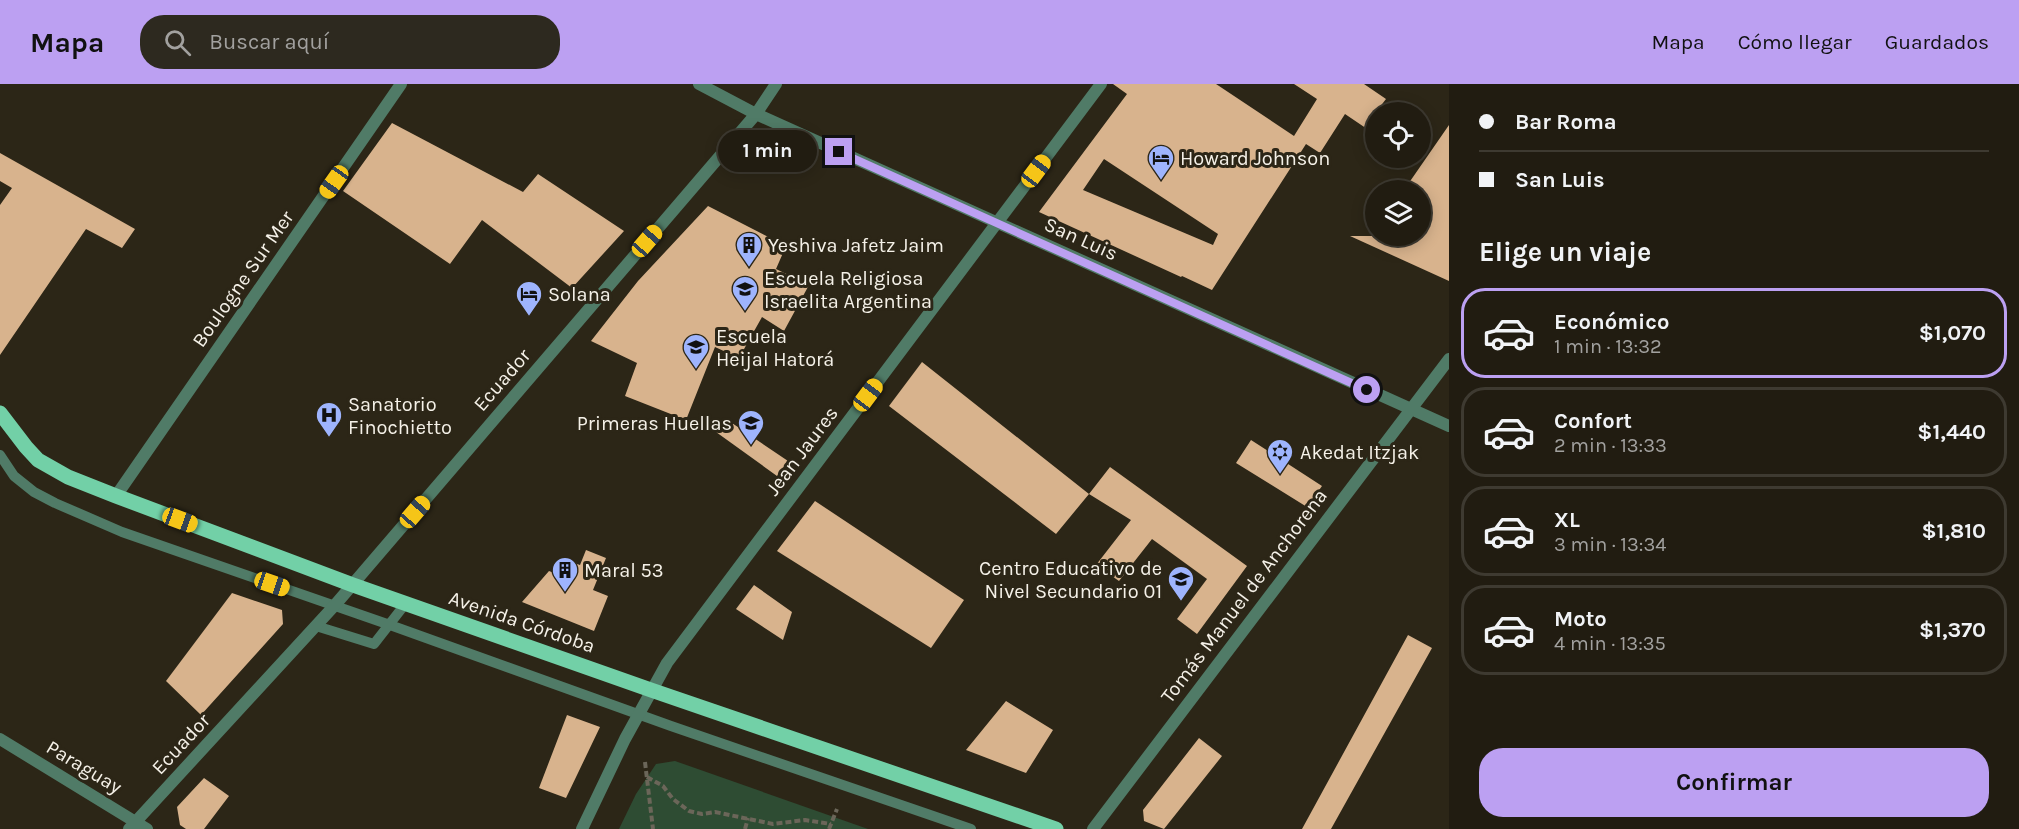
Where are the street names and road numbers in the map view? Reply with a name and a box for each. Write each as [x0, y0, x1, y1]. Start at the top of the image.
street label: Boulogne Sur Mer [187, 206, 299, 352]
street label: San Luis [1041, 213, 1121, 265]
street label: Ecuador [469, 344, 536, 416]
street label: Jean Jaures [761, 402, 843, 500]
street label: Tomás Manuel de Anchorena [1156, 485, 1332, 707]
street label: Avenida Córdoba [446, 586, 598, 658]
street label: Ecuador [147, 708, 215, 779]
street label: Paraguay [42, 735, 126, 799]

